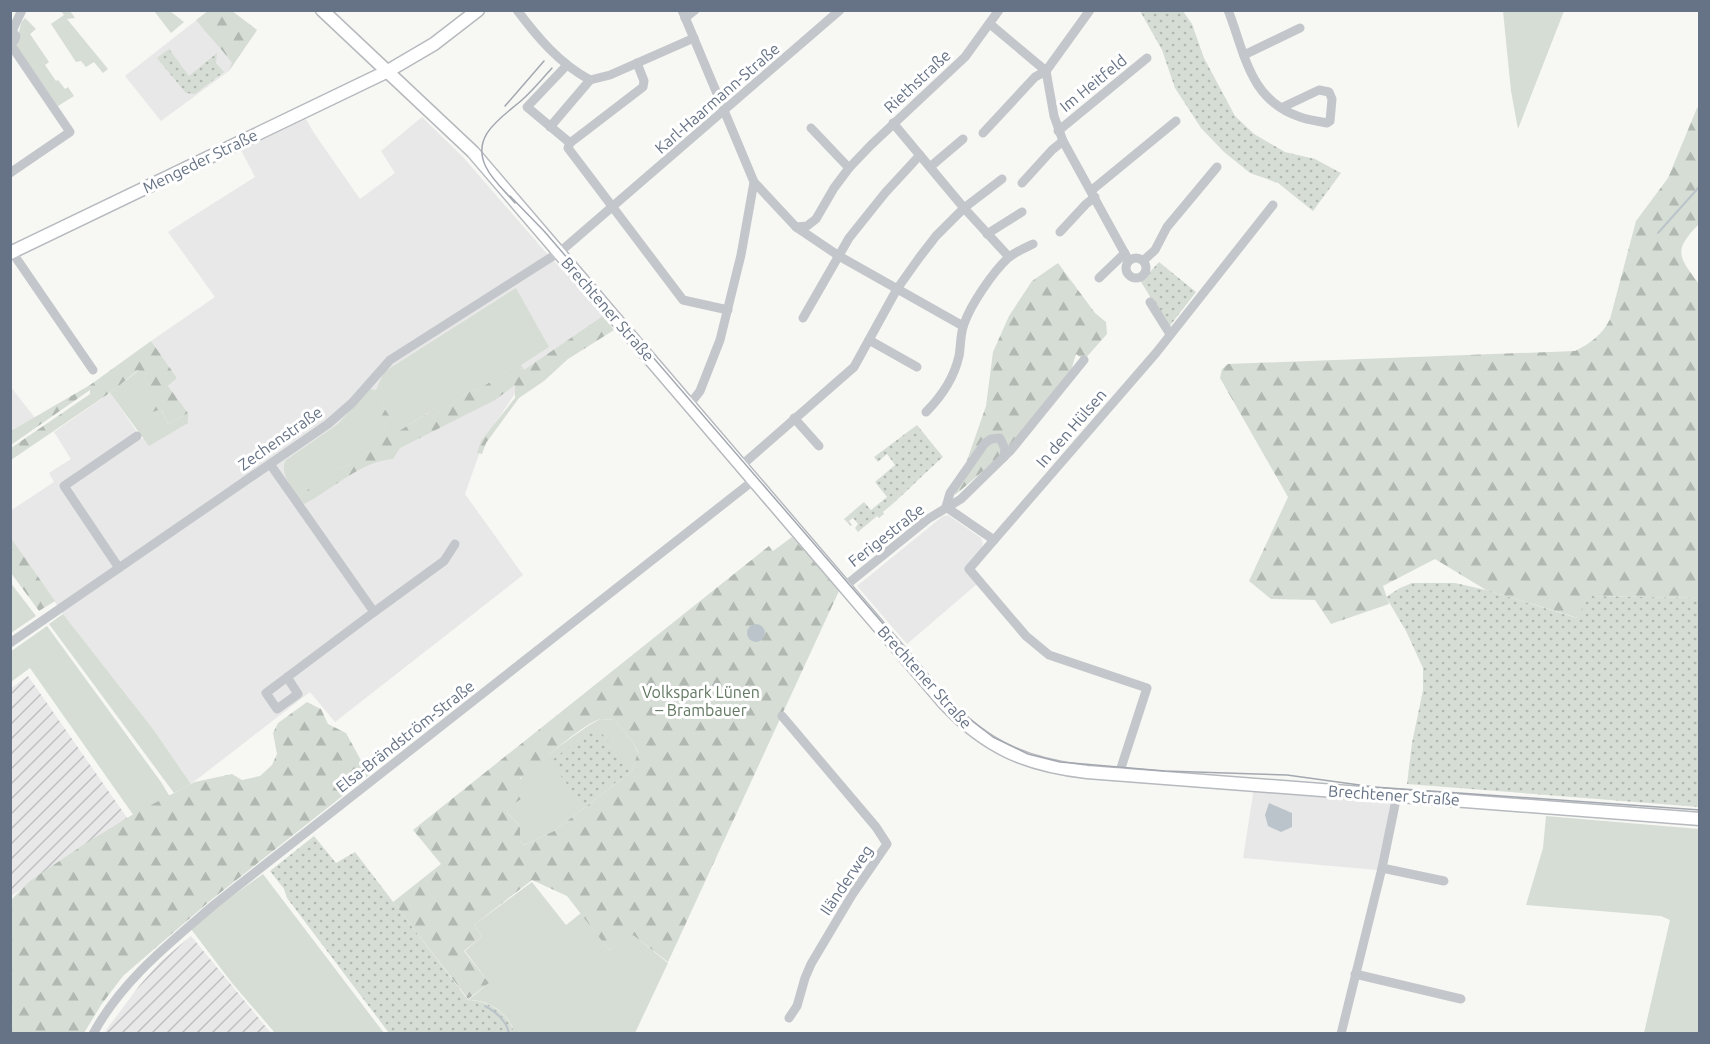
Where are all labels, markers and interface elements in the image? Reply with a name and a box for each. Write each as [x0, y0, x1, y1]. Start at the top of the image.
street label: Karl-Haarmann-Straße [651, 39, 783, 157]
street label: Riethstraße [880, 46, 954, 116]
street label: Im Heitfeld [1056, 51, 1130, 115]
street label: Mengeder Straße [140, 125, 260, 197]
street label: Brechtener Straße [558, 253, 658, 365]
street label: In den Hülsen [1032, 385, 1110, 471]
street label: Zechenstraße [235, 402, 325, 474]
street label: Ferigestraße [845, 500, 927, 570]
street label: Brechtener Straße [874, 622, 976, 732]
street label: Elsa-Brändström-Straße [332, 676, 478, 796]
park label: Volkspark Lünen – Brambauer [642, 683, 760, 719]
street label: Brechtener Straße [1328, 781, 1460, 809]
street label: Iländerweg [816, 842, 876, 918]

